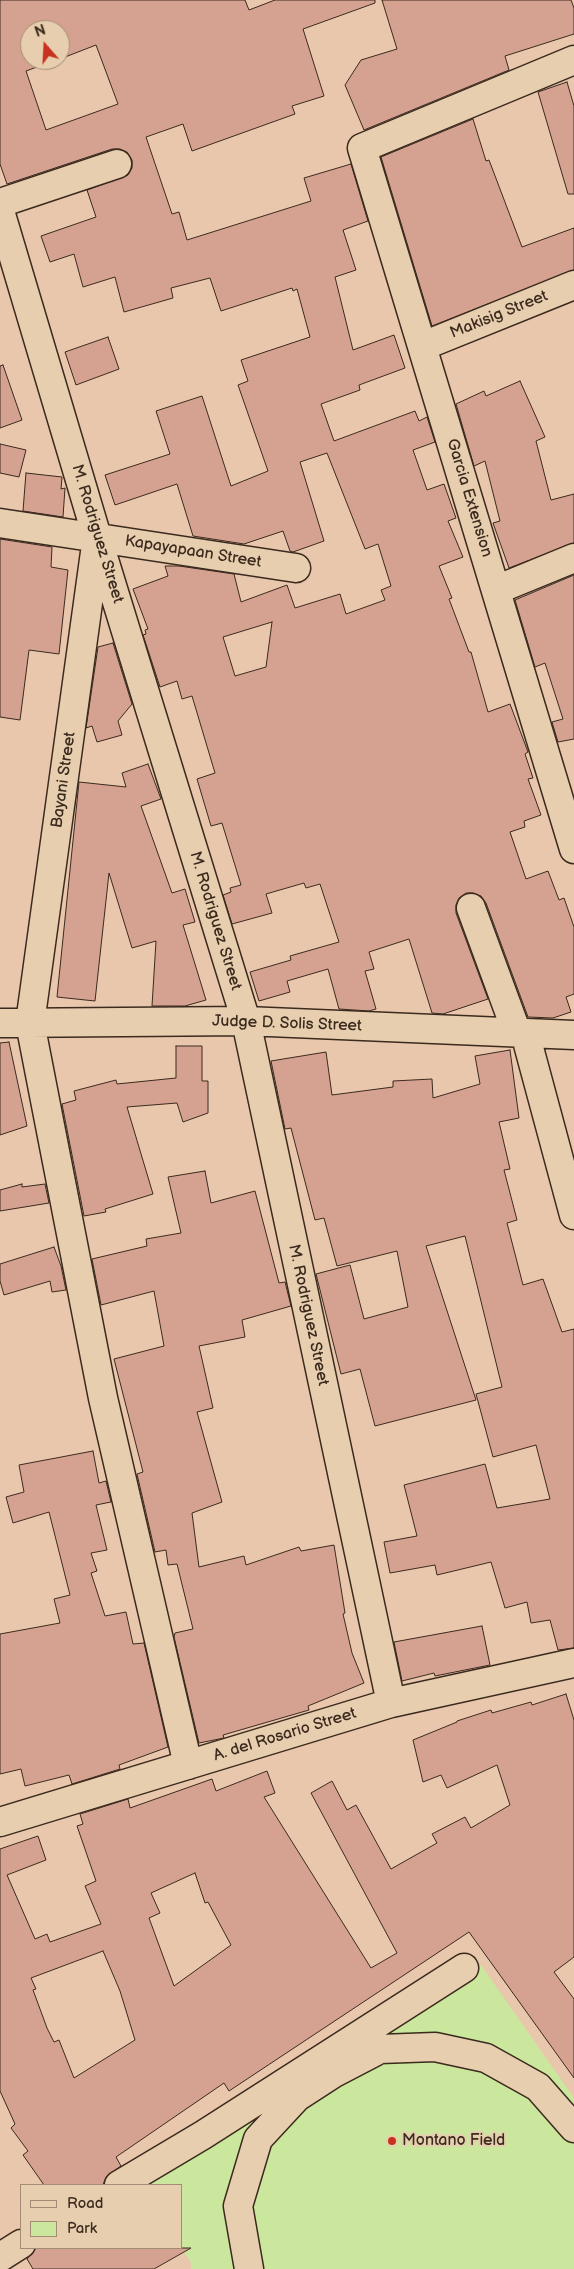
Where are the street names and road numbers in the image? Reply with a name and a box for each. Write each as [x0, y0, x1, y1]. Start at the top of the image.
street label: Makisig Street [447, 287, 551, 343]
street label: Garcia Extension [442, 436, 496, 560]
street label: M. Rodriguez Street [67, 462, 127, 606]
street label: Kapayapaan Street [123, 532, 263, 572]
street label: Bayani Street [48, 731, 80, 829]
street label: M. Rodriguez Street [185, 849, 245, 993]
street label: Judge D. Solis Street [212, 1012, 362, 1036]
street label: M. Rodriguez Street [284, 1243, 332, 1387]
street label: A. del Rosario Street [211, 1704, 359, 1766]

